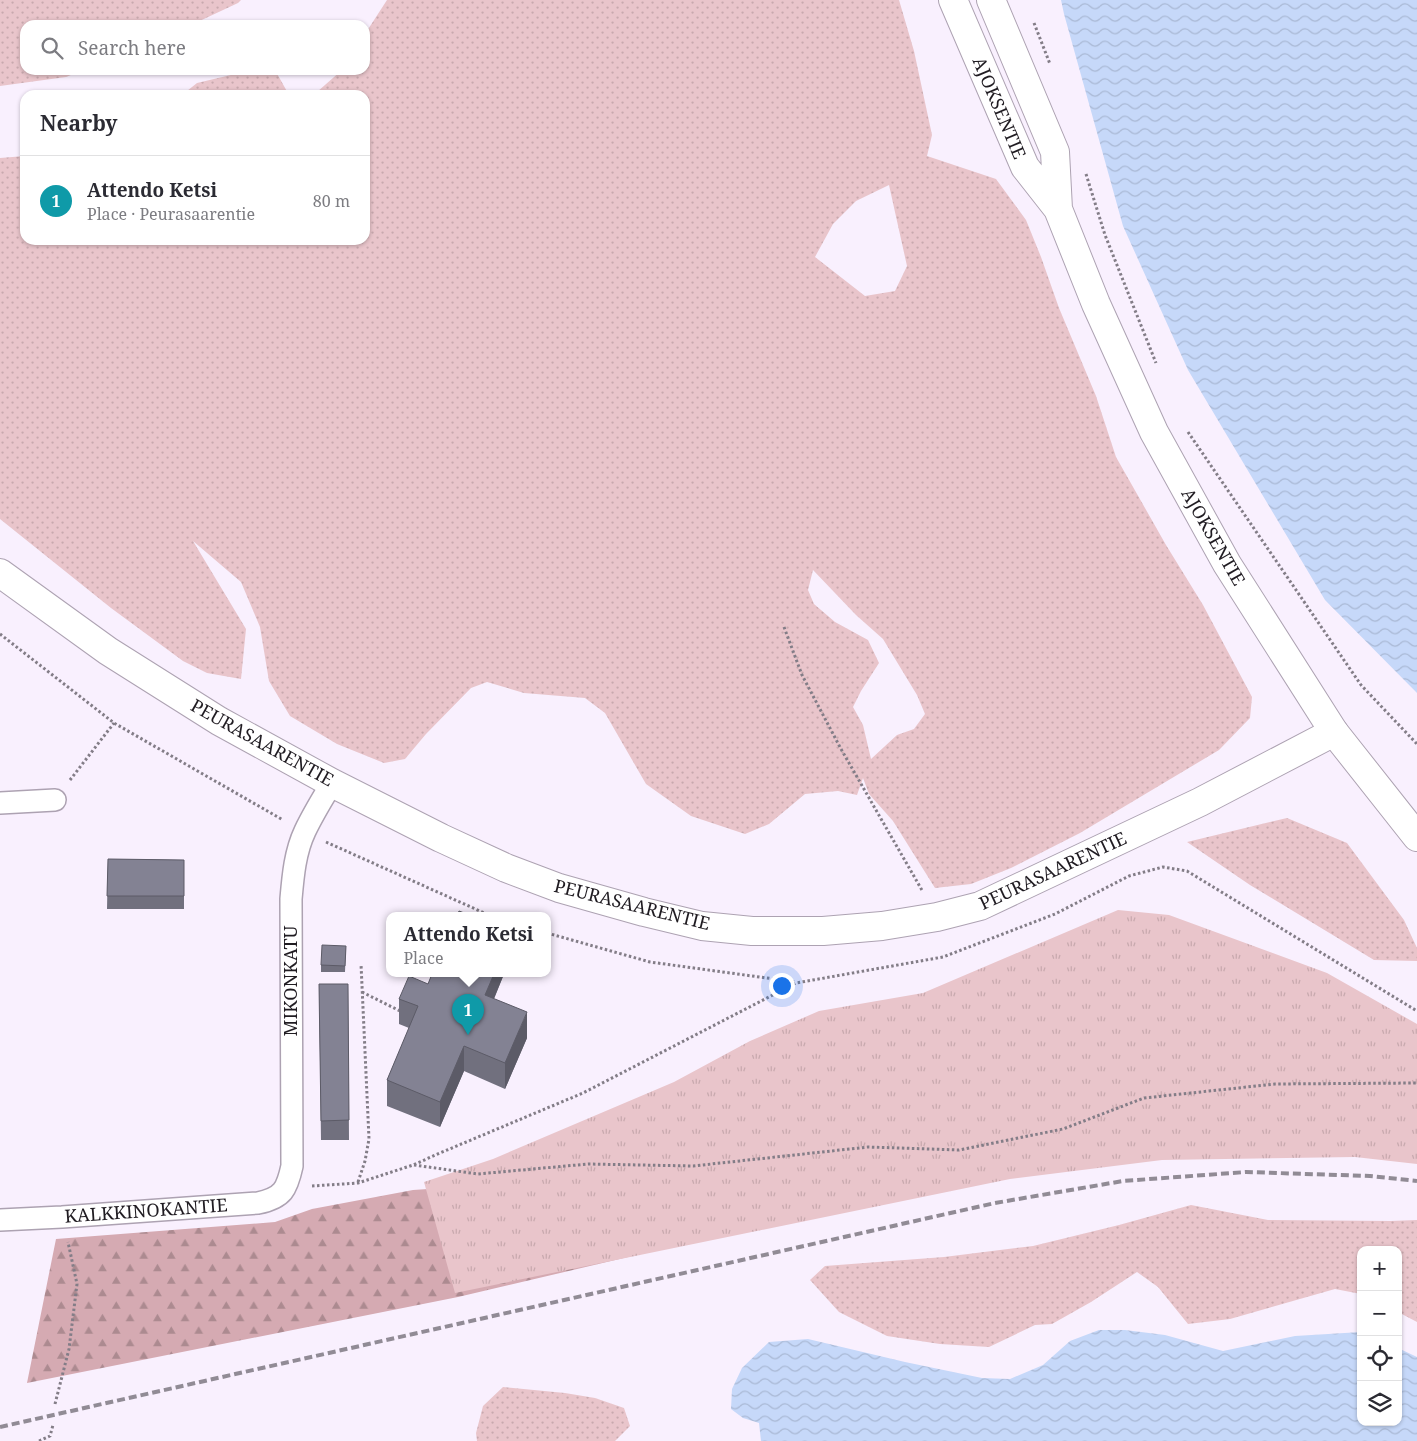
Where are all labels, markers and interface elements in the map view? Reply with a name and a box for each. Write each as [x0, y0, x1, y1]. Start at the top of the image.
search box [20, 20, 370, 75]
icon: search [38, 34, 66, 62]
text: Search here [78, 35, 186, 61]
street label: AJOKSENTIE [968, 53, 1032, 162]
text: Nearby [40, 109, 118, 137]
text: Attendo Ketsi [87, 177, 217, 203]
text: 1 [51, 190, 61, 212]
text: 80 m [313, 190, 350, 212]
text: Place · Peurasaarentie [87, 203, 255, 225]
street label: AJOKSENTIE [1176, 483, 1251, 590]
street label: PEURASAARENTIE [187, 693, 338, 791]
street label: PEURASAARENTIE [975, 825, 1130, 915]
street label: PEURASAARENTIE [552, 873, 713, 935]
popup [386, 912, 551, 977]
text: Attendo Ketsi [403, 921, 534, 947]
street label: MIKONKATU [278, 925, 302, 1036]
text: Place [403, 947, 444, 969]
your location [769, 973, 795, 999]
pin: 1 [452, 994, 484, 1035]
street label: KALKKINOKANTIE [64, 1192, 228, 1228]
map controls [1357, 1246, 1402, 1426]
button: + [1357, 1246, 1402, 1291]
button: − [1357, 1291, 1402, 1336]
button: locate [1357, 1336, 1402, 1381]
button: layers [1357, 1381, 1402, 1426]

